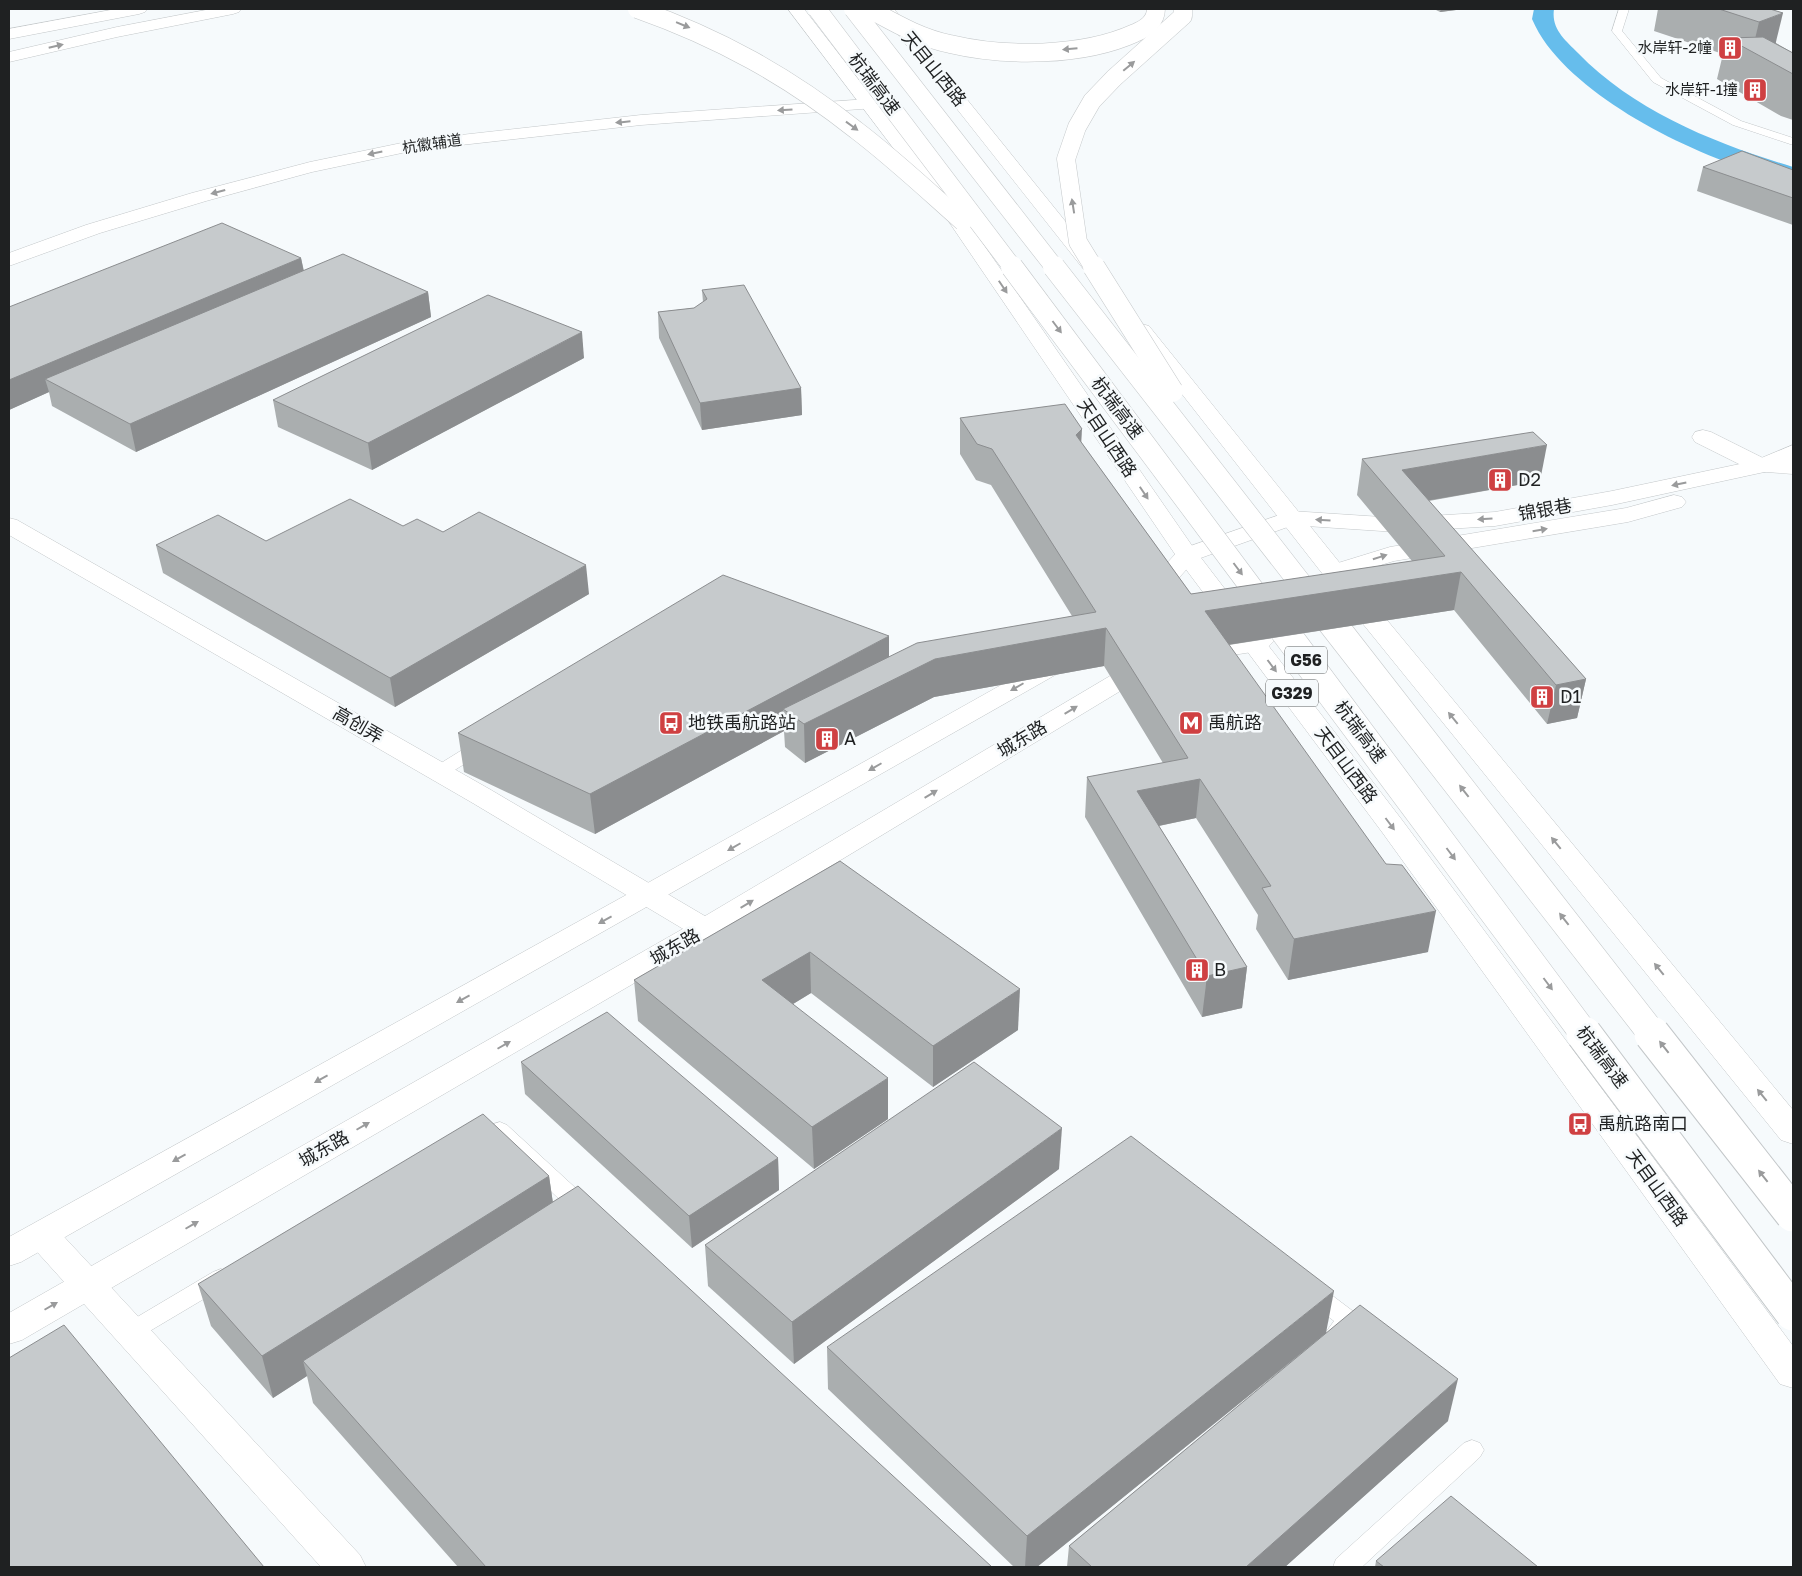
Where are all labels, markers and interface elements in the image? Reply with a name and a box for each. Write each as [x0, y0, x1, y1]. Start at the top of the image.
one-way arrow [676, 22, 690, 30]
street label: 天目山西路 [898, 26, 972, 110]
building icon: 水岸轩-2幢 [1717, 35, 1743, 61]
place label: 水岸轩-2幢 [1638, 38, 1712, 56]
one-way arrow [49, 42, 64, 50]
one-way arrow [1062, 45, 1078, 53]
street label: 杭瑞高速 [844, 48, 905, 119]
one-way arrow [1122, 60, 1135, 71]
building icon: 水岸轩-1撞 [1742, 77, 1768, 103]
place label: 水岸轩-1撞 [1665, 80, 1738, 98]
one-way arrow [777, 106, 793, 114]
one-way arrow [615, 118, 631, 126]
one-way arrow [845, 121, 859, 131]
street label: 杭徽辅道 [401, 130, 463, 156]
one-way arrow [368, 149, 383, 157]
one-way arrow [210, 188, 225, 196]
one-way arrow [1069, 198, 1077, 214]
one-way arrow [998, 280, 1008, 294]
one-way arrow [1052, 320, 1062, 334]
street label: 杭瑞高速 [1087, 372, 1148, 443]
street label: 天目山西路 [1074, 394, 1142, 481]
building icon: D2 [1487, 467, 1513, 493]
place label: D2 [1518, 468, 1541, 490]
one-way arrow [1671, 480, 1687, 488]
one-way arrow [1139, 486, 1149, 500]
street label: 锦银巷 [1516, 493, 1573, 525]
one-way arrow [1315, 515, 1331, 523]
one-way arrow [1477, 516, 1493, 524]
one-way arrow [1533, 526, 1549, 534]
one-way arrow [1373, 553, 1388, 561]
one-way arrow [1233, 562, 1243, 576]
road number: G56 [1285, 646, 1327, 674]
one-way arrow [1266, 659, 1277, 672]
road number: G329 [1266, 680, 1318, 706]
one-way arrow [1009, 683, 1024, 691]
building icon: D1 [1529, 684, 1555, 710]
place label: D1 [1560, 685, 1582, 707]
street label: 杭瑞高速 [1330, 696, 1391, 767]
street label: 高创弄 [330, 701, 387, 747]
one-way arrow [1064, 705, 1077, 714]
bus stop icon: 地铁禹航路站 [658, 710, 684, 736]
metro station icon: 禹航路 [1178, 710, 1204, 736]
place label: 地铁禹航路站 [688, 711, 796, 733]
place label: 禹航路 [1208, 711, 1262, 733]
one-way arrow [1448, 711, 1459, 724]
street label: 城东路 [993, 715, 1050, 761]
street label: 天目山西路 [1311, 722, 1383, 807]
building icon: A [814, 726, 840, 752]
place label: A [844, 727, 856, 749]
one-way arrow [869, 763, 882, 772]
one-way arrow [1459, 784, 1469, 798]
one-way arrow [925, 789, 938, 798]
one-way arrow [1385, 817, 1395, 831]
one-way arrow [1551, 837, 1562, 850]
one-way arrow [727, 843, 741, 852]
one-way arrow [1445, 847, 1456, 860]
one-way arrow [741, 900, 754, 909]
one-way arrow [1558, 913, 1569, 926]
one-way arrow [597, 916, 612, 924]
street label: 城东路 [646, 923, 703, 969]
building icon: B [1184, 957, 1210, 983]
place label: B [1214, 958, 1226, 980]
one-way arrow [1654, 963, 1665, 976]
one-way arrow [1543, 977, 1553, 991]
one-way arrow [456, 995, 470, 1004]
street label: 杭瑞高速 [1572, 1021, 1633, 1092]
one-way arrow [497, 1041, 511, 1050]
one-way arrow [1658, 1041, 1669, 1054]
one-way arrow [314, 1075, 328, 1083]
one-way arrow [1757, 1088, 1768, 1101]
bus stop icon: 禹航路南口 [1567, 1111, 1593, 1137]
place label: 禹航路南口 [1598, 1112, 1688, 1134]
one-way arrow [357, 1122, 370, 1131]
street label: 城东路 [295, 1125, 352, 1171]
street label: 天目山西路 [1622, 1145, 1693, 1230]
one-way arrow [172, 1154, 187, 1162]
one-way arrow [1758, 1169, 1769, 1182]
one-way arrow [185, 1220, 199, 1229]
one-way arrow [44, 1301, 58, 1310]

